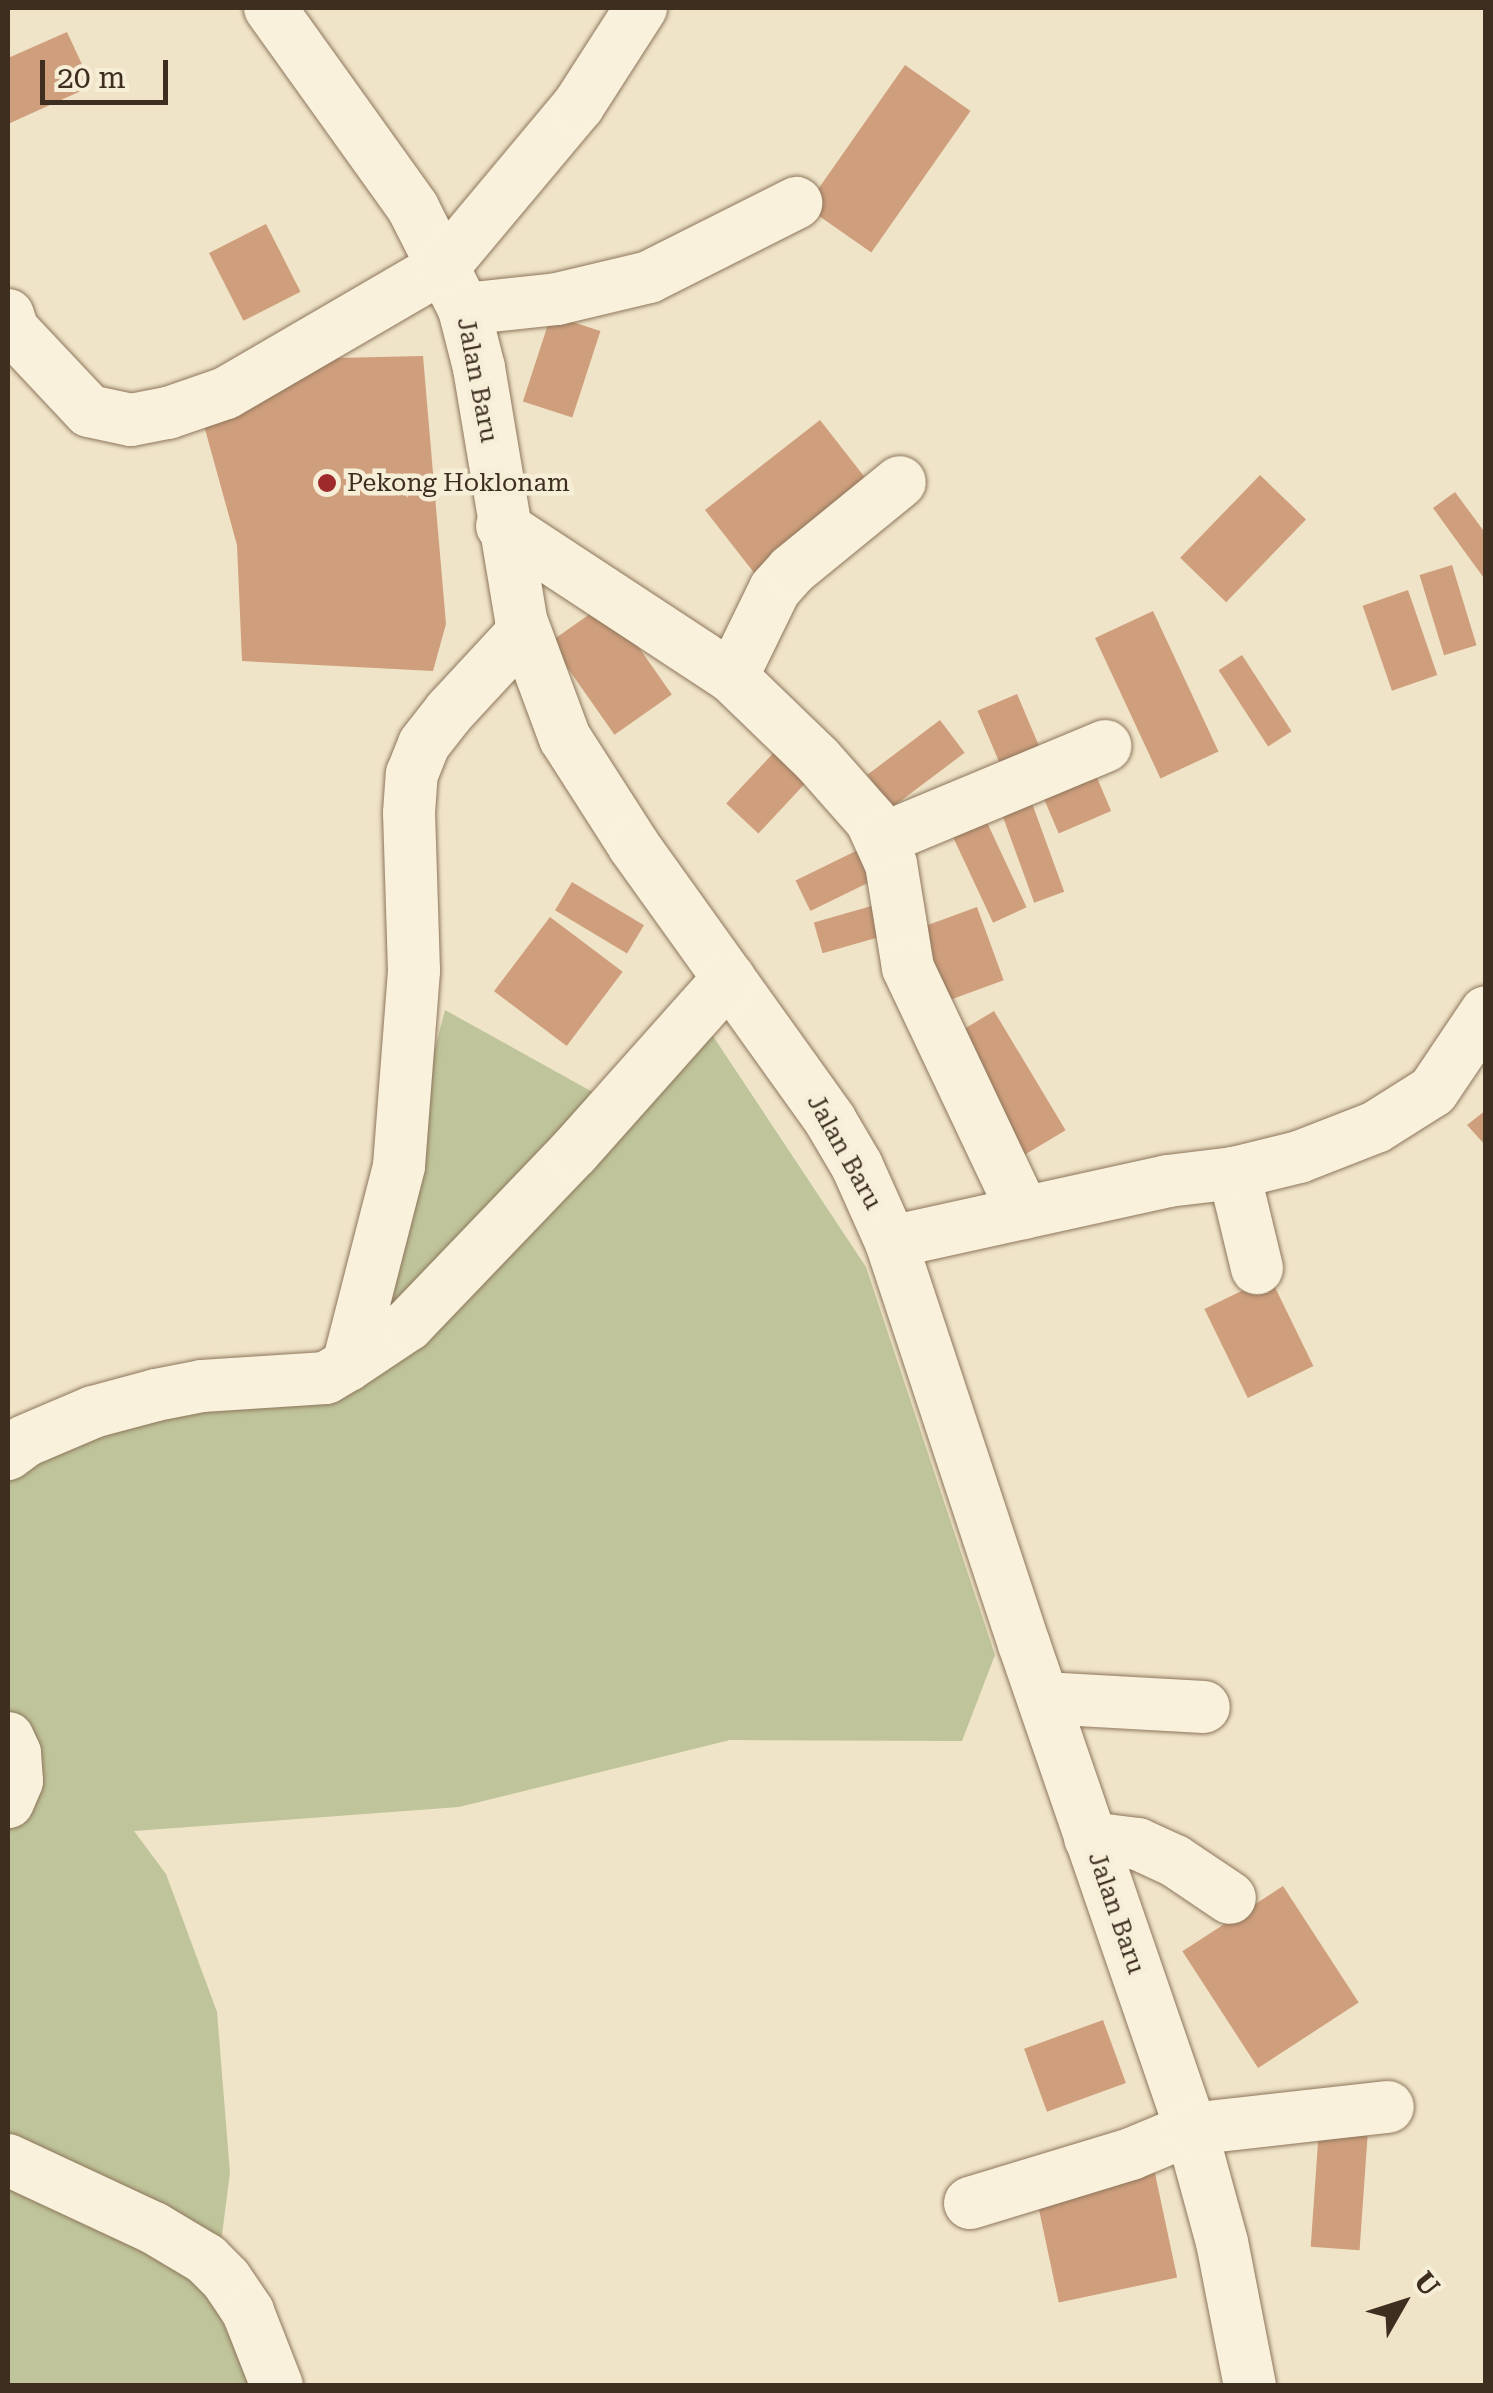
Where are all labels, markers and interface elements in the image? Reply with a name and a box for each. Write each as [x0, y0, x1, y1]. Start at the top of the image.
scale bar [45, 40, 172, 102]
text: 20 m [57, 60, 126, 95]
street label: Jalan Baru [450, 315, 504, 445]
place label: Pekong Hoklonam [347, 468, 570, 498]
marker: Pekong Hoklonam [316, 472, 338, 494]
street label: Jalan Baru [800, 1089, 888, 1215]
street label: Jalan Baru [1081, 1848, 1151, 1978]
north arrow [1353, 2253, 1453, 2353]
text: U [1407, 2265, 1446, 2303]

